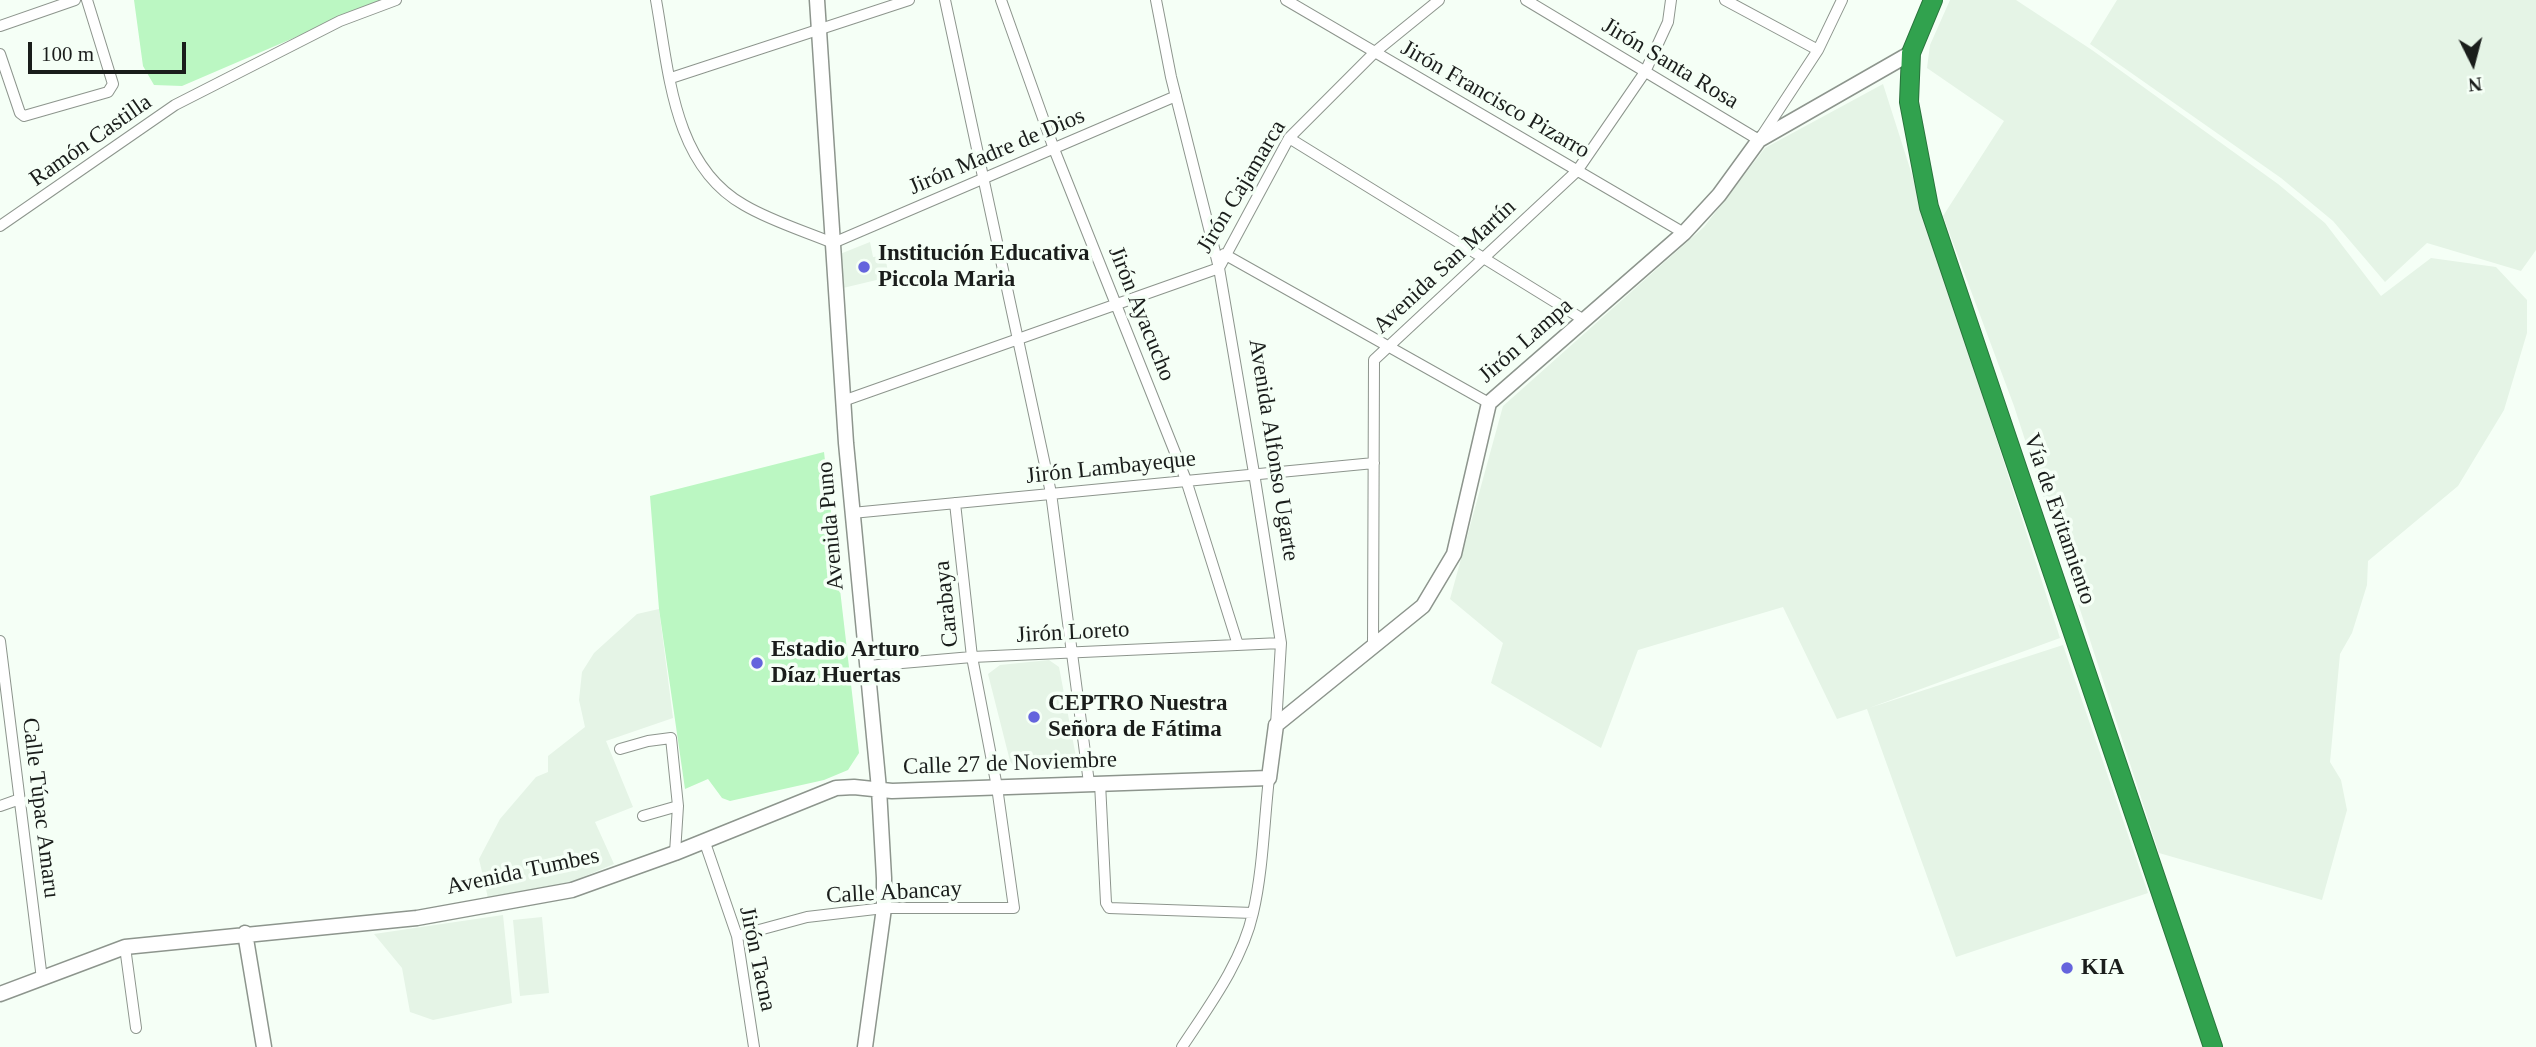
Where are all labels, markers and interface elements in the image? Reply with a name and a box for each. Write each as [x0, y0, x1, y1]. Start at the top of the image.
street label: Jirón Santa Rosa [1597, 12, 1743, 116]
scale bar [32, 28, 189, 72]
north arrow [2438, 28, 2508, 98]
street label: Jirón Francisco Pizarro [1396, 35, 1594, 165]
text: 100 m [41, 42, 94, 66]
text: N [2467, 73, 2483, 96]
street label: Ramón Castilla [25, 89, 157, 193]
street label: Jirón Madre de Dios [905, 102, 1089, 202]
street label: Jirón Cajamarca [1192, 116, 1292, 258]
street label: Avenida San Martín [1368, 194, 1522, 340]
place label: Institución Educativa Piccola Maria [878, 240, 1090, 294]
street label: Jirón Ayacucho [1101, 243, 1181, 385]
marker: Institución Educativa Piccola Maria [856, 259, 872, 275]
street label: Jirón Lampa [1473, 293, 1579, 389]
street label: Avenida Alfonso Ugarte [1242, 337, 1304, 563]
street label: Vía de Evitamiento [2017, 430, 2101, 608]
street label: Jirón Lambayeque [1025, 445, 1197, 491]
street label: Avenida Puno [812, 460, 850, 592]
street label: Carabaya [929, 559, 965, 649]
street label: Jirón Loreto [1016, 616, 1130, 650]
place label: Estadio Arturo Díaz Huertas [771, 636, 919, 690]
marker: Estadio Arturo Díaz Huertas [749, 655, 765, 671]
place label: CEPTRO Nuestra Señora de Fátima [1048, 690, 1228, 744]
marker: CEPTRO Nuestra Señora de Fátima [1026, 709, 1042, 725]
street label: Calle Túpac Amaru [15, 716, 65, 900]
street label: Calle 27 de Noviembre [903, 746, 1117, 782]
street label: Avenida Tumbes [444, 842, 602, 902]
street label: Calle Abancay [825, 876, 963, 910]
street label: Jirón Tacna [732, 904, 782, 1014]
place label: KIA [2081, 954, 2124, 982]
marker: KIA [2059, 960, 2075, 976]

